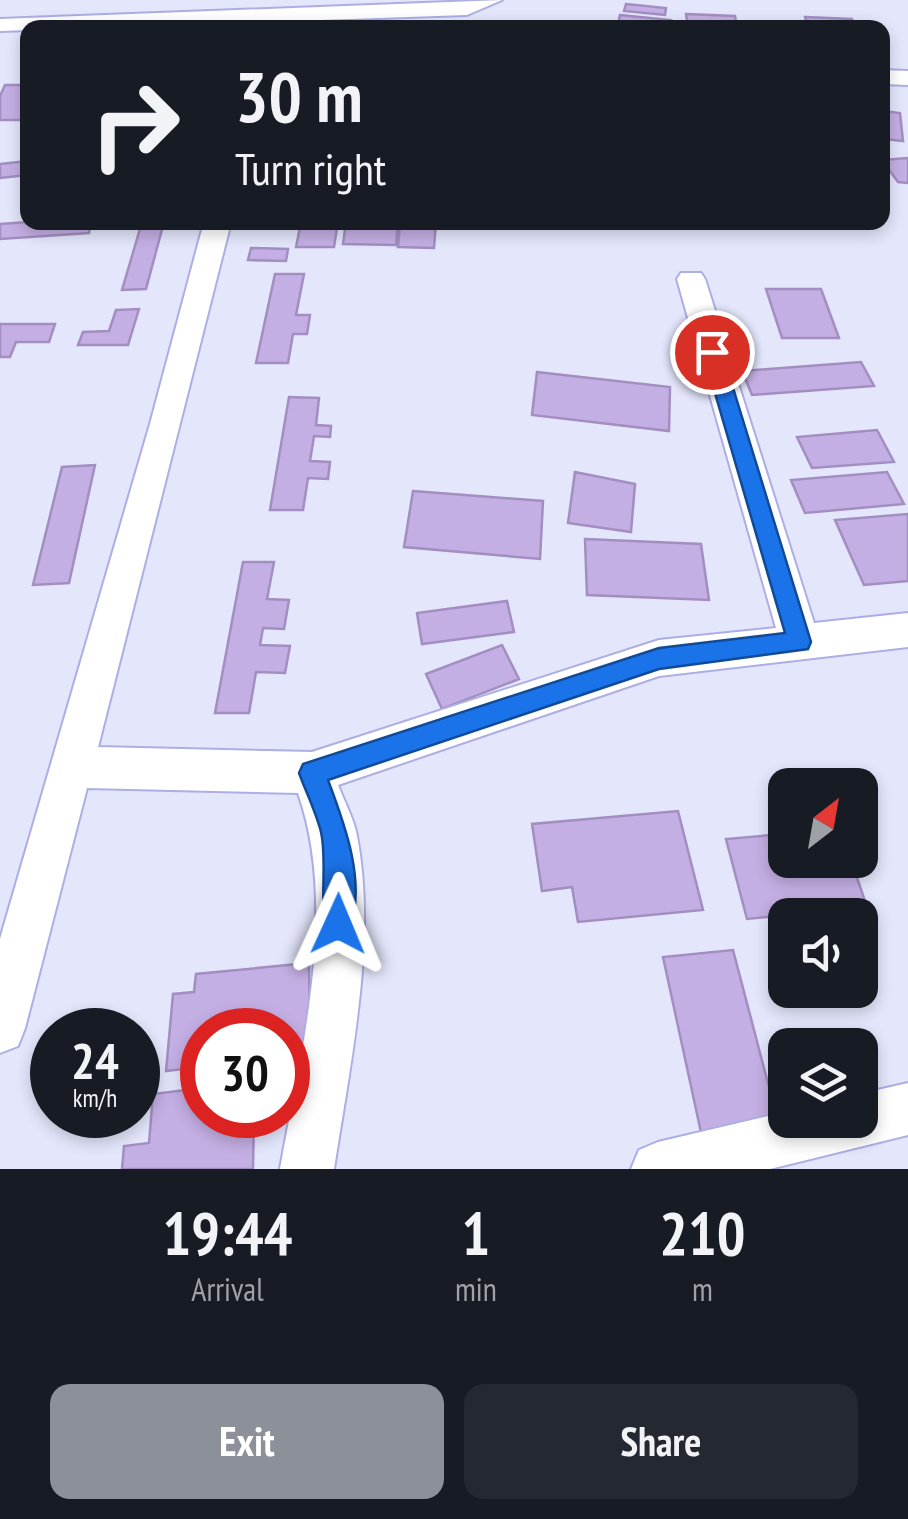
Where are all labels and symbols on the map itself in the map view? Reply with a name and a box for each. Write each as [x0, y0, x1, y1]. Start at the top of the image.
pin [670, 310, 755, 395]
north arrow [768, 768, 878, 878]
position arrow [286, 872, 390, 976]
speed limit sign: 30 [180, 1008, 310, 1138]

